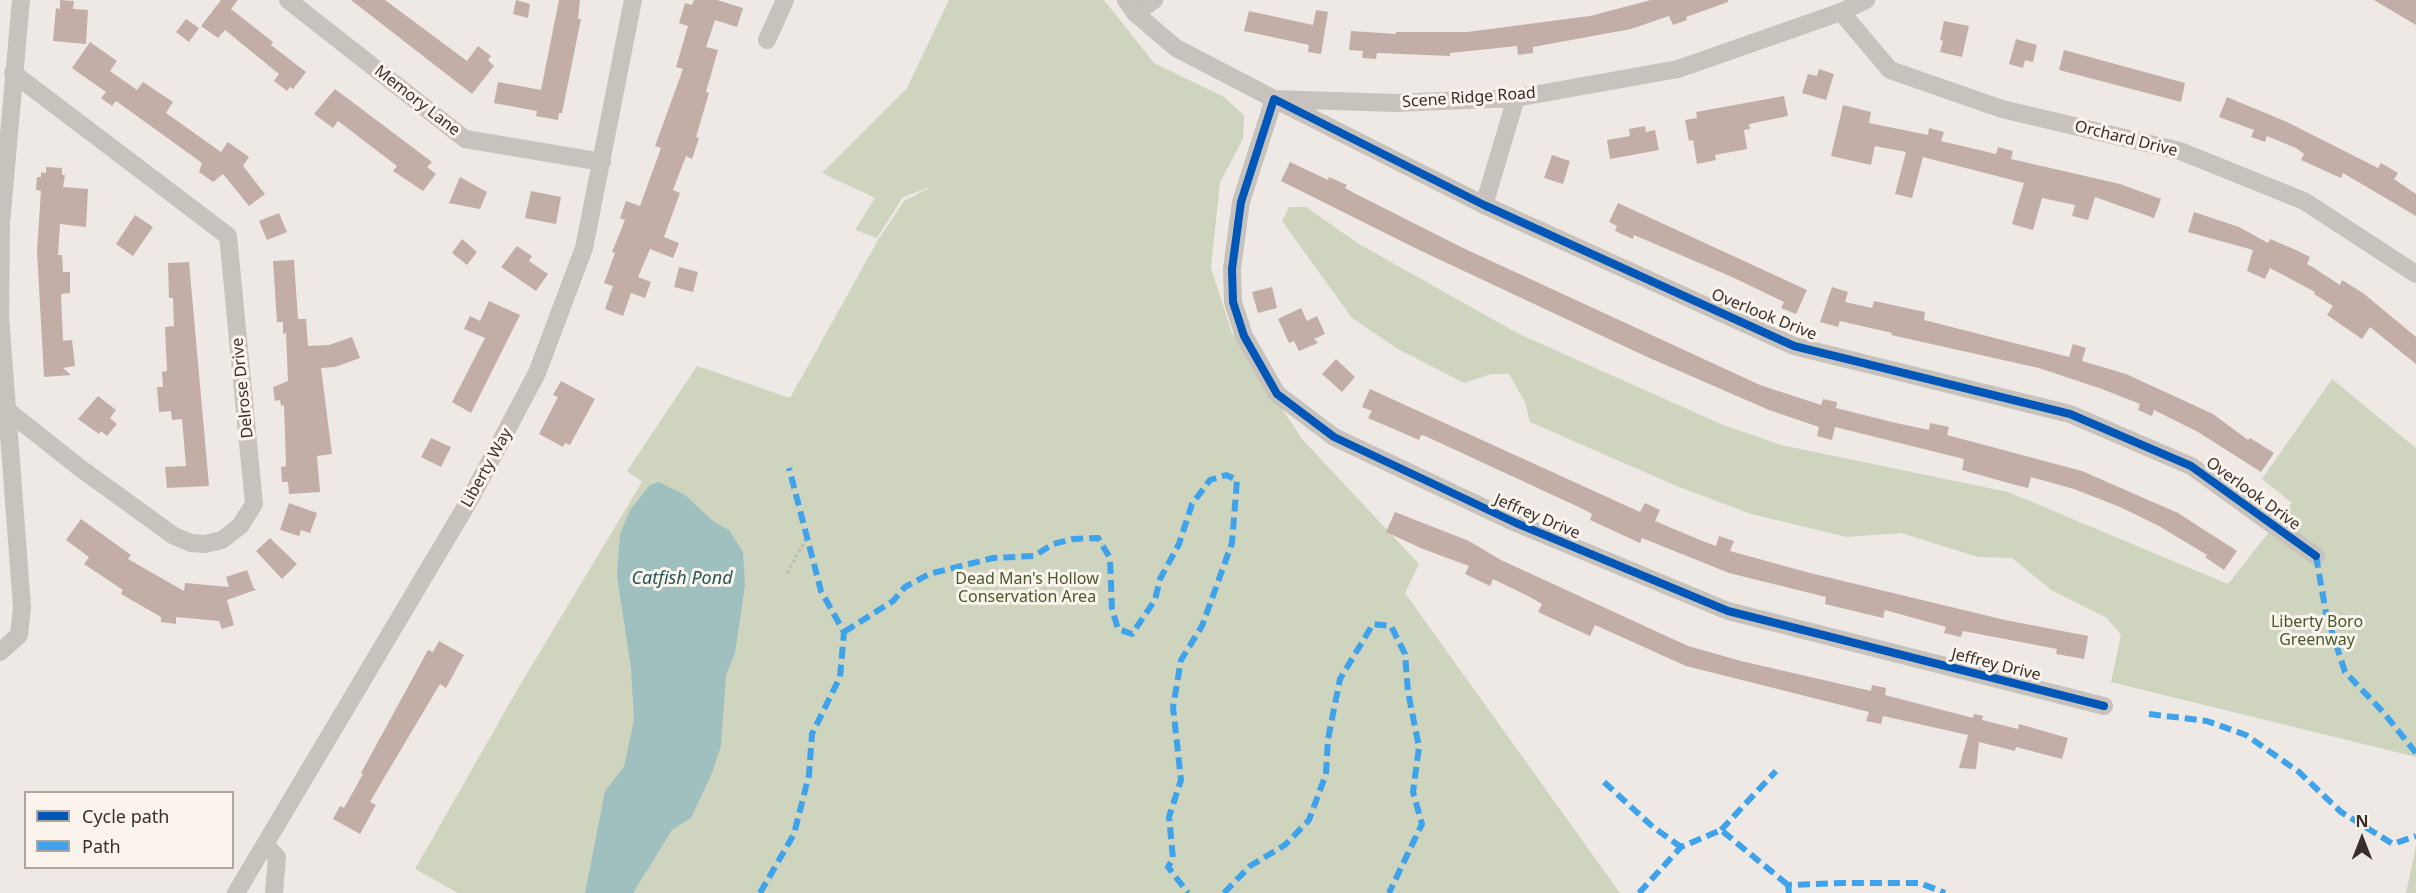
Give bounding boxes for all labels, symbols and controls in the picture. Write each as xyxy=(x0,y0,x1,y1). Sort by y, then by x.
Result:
street label: Memory Lane xyxy=(370,62,464,140)
street label: Scene Ridge Road xyxy=(1402,84,1536,112)
street label: Orchard Drive xyxy=(2073,117,2179,161)
street label: Overlook Drive xyxy=(1708,285,1820,345)
street label: Delrose Drive xyxy=(228,337,258,439)
street label: Liberty Way xyxy=(457,425,517,511)
street label: Overlook Drive xyxy=(2202,453,2304,535)
street label: Jeffrey Drive xyxy=(1491,490,1583,544)
water label: Catfish Pond xyxy=(631,568,733,590)
park label: Dead Man's Hollow Conservation Area xyxy=(955,569,1099,607)
park label: Liberty Boro Greenway xyxy=(2271,612,2363,650)
street label: Jeffrey Drive xyxy=(1949,645,2043,685)
legend xyxy=(24,791,234,869)
text: Cycle path xyxy=(82,804,169,828)
north arrow xyxy=(2332,809,2392,869)
text: N xyxy=(2355,810,2369,832)
text: Path xyxy=(82,834,121,858)

